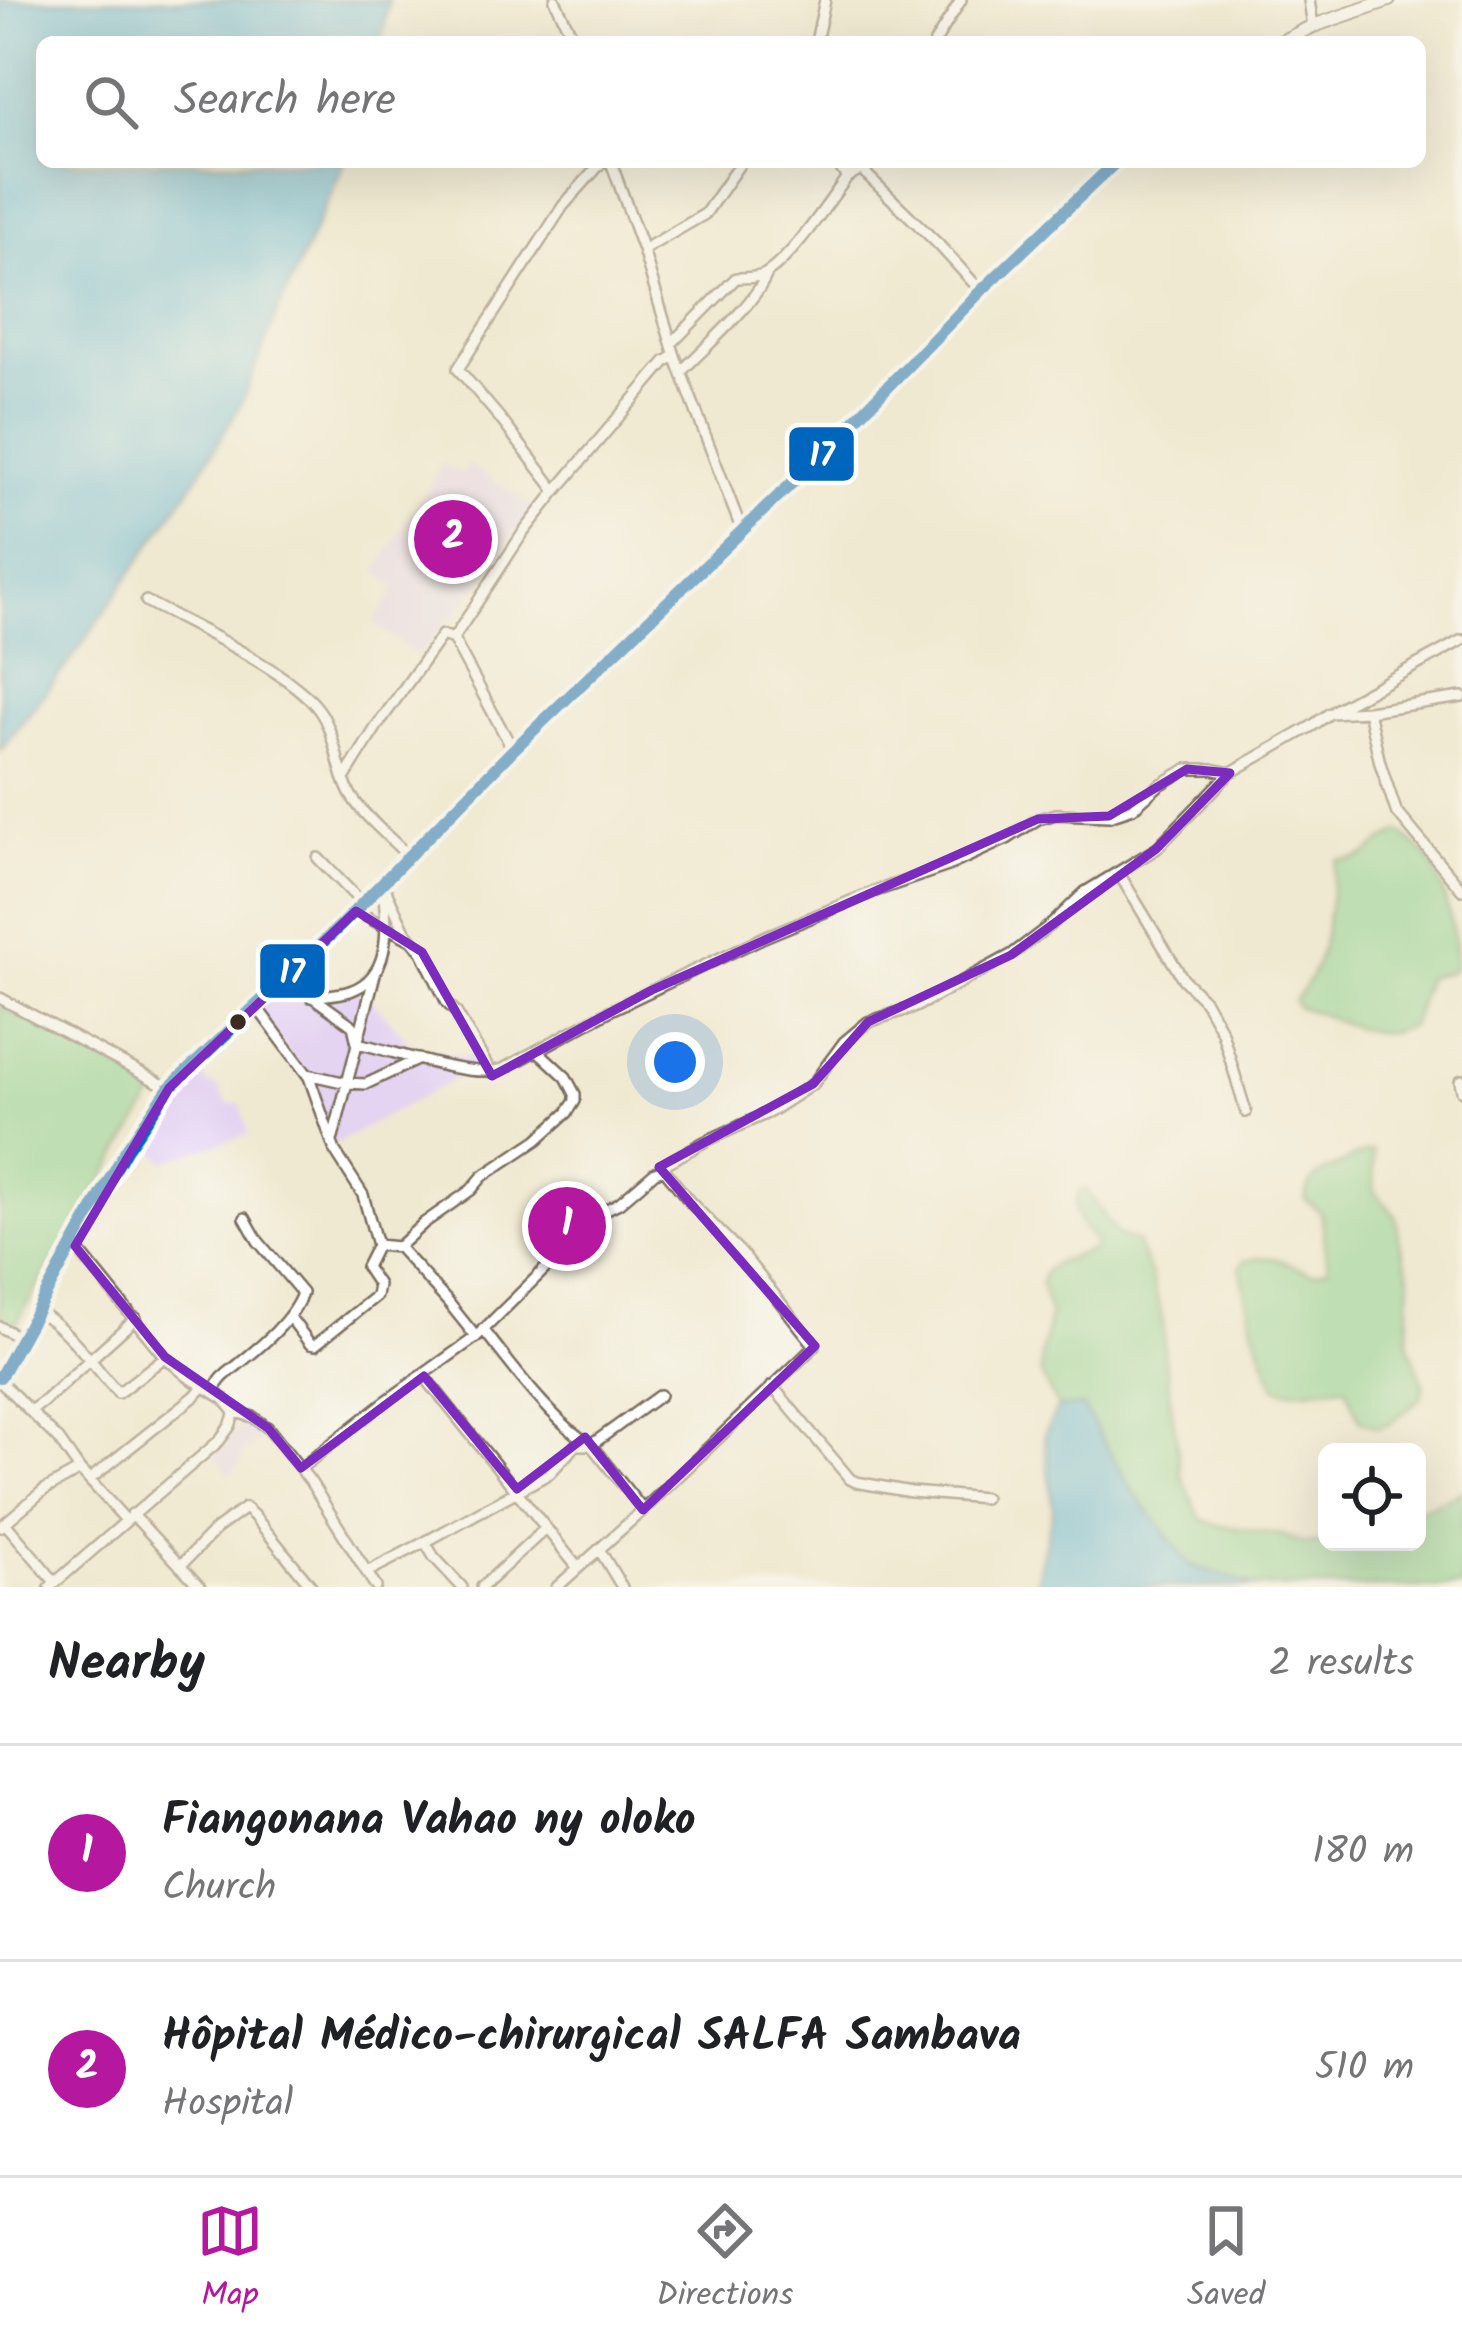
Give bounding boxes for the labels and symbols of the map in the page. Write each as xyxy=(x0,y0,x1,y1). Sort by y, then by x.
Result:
line badge: 17 xyxy=(787,425,856,483)
text: 17 xyxy=(809,431,836,484)
pin: 2 xyxy=(414,494,492,584)
line badge: 17 xyxy=(258,942,327,1000)
text: 17 xyxy=(279,948,306,1001)
unlabelled marker xyxy=(227,1011,249,1033)
your location xyxy=(645,1032,705,1092)
pin: 1 xyxy=(528,1181,606,1271)

